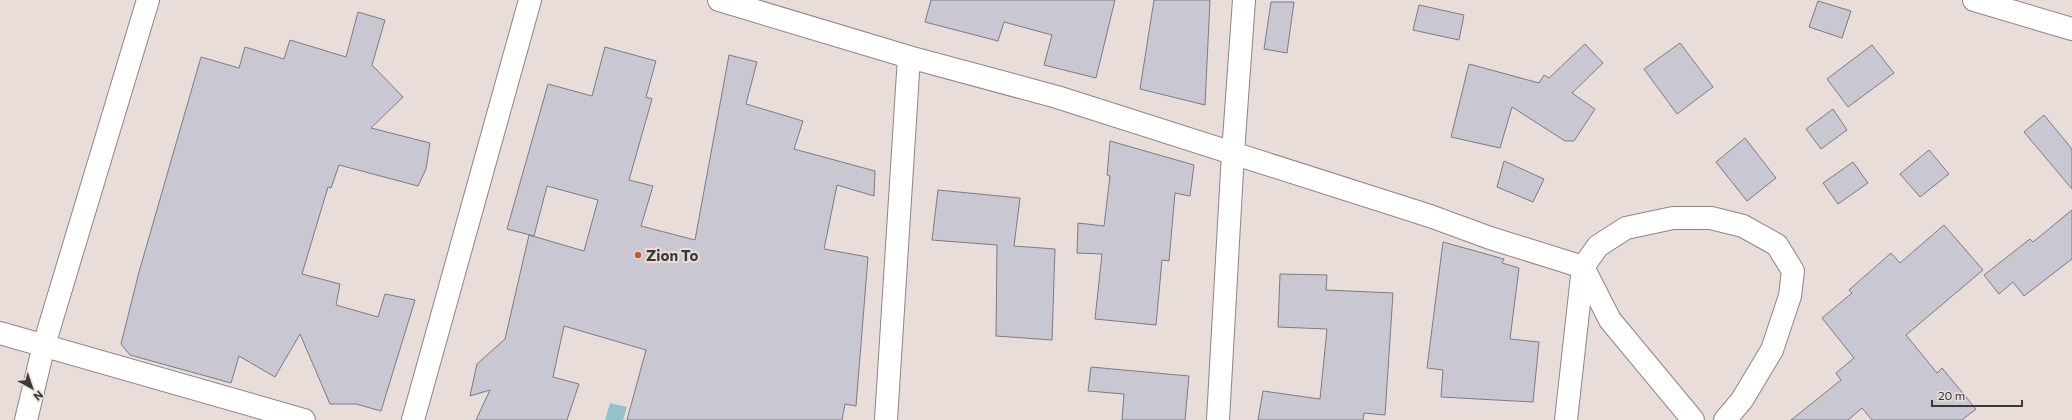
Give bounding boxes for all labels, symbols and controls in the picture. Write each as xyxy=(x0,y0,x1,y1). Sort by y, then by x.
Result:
place label: Zion To xyxy=(646,246,699,264)
marker: Zion To xyxy=(633,250,643,260)
north arrow xyxy=(12,368,52,408)
scale bar xyxy=(1932,382,2022,408)
text: N xyxy=(31,388,46,404)
text: 20 m xyxy=(1938,388,1965,402)

